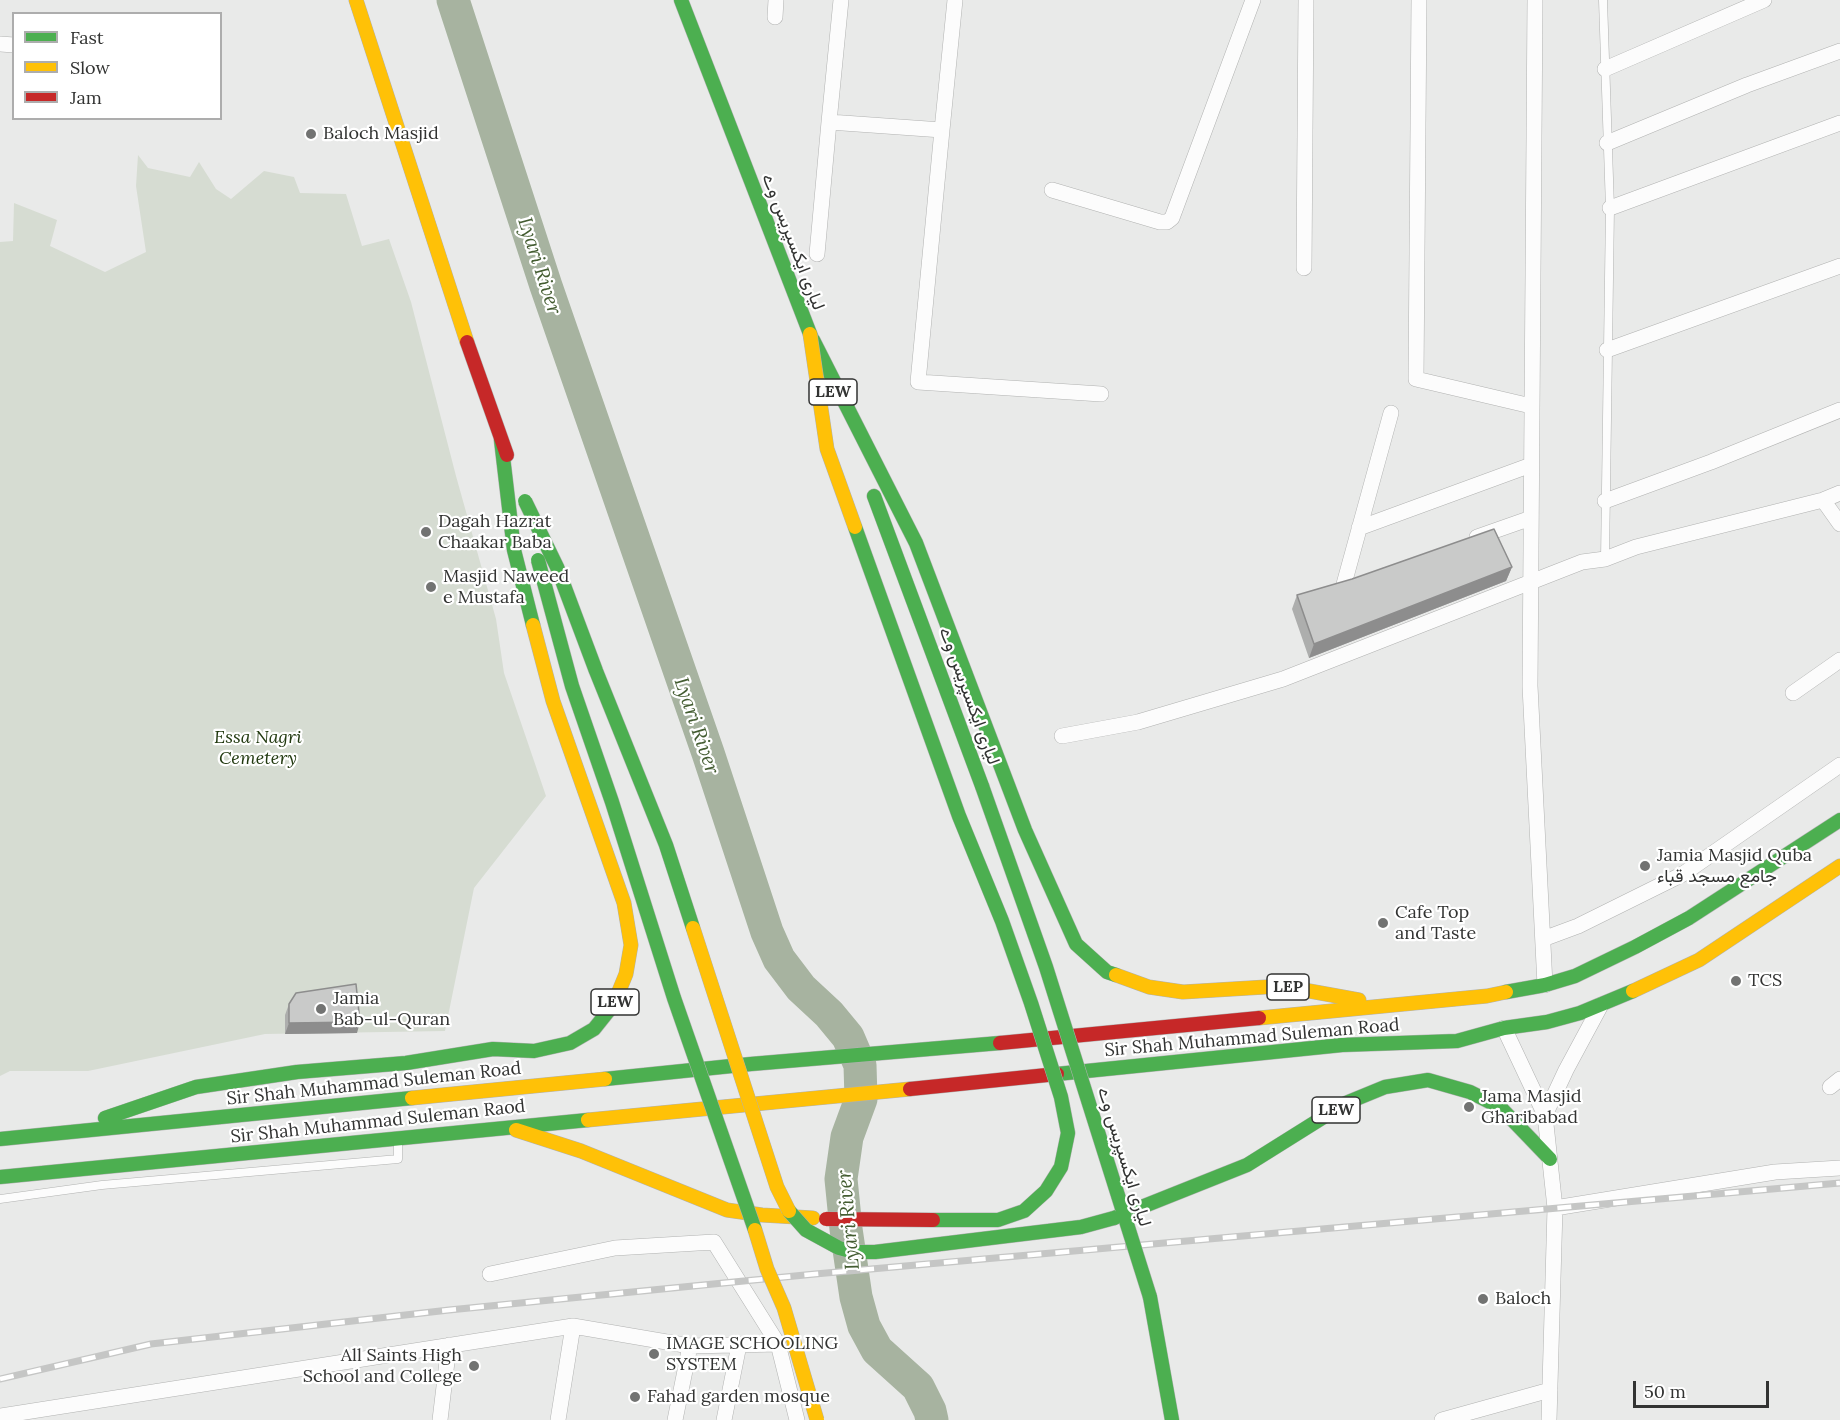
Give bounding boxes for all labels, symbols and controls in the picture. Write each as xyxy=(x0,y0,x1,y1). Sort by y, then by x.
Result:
legend xyxy=(12,12,222,120)
text: Fast xyxy=(70,26,104,49)
text: Slow xyxy=(70,56,110,79)
text: Jam xyxy=(70,86,102,109)
place label: Baloch Masjid xyxy=(323,123,439,145)
marker: Baloch Masjid xyxy=(304,127,318,141)
street label: لیاری ایکسپریس وے xyxy=(757,171,829,313)
water label: Lyari River xyxy=(512,214,566,318)
road number: LEW xyxy=(809,379,857,405)
place label: Dagah Hazrat Chaakar Baba xyxy=(438,511,552,554)
marker: Dagah Hazrat Chaakar Baba xyxy=(419,525,433,539)
place label: Masjid Naweed e Mustafa xyxy=(443,566,569,608)
marker: Masjid Naweed e Mustafa xyxy=(424,580,438,594)
street label: لیاری ایکسپریس وے xyxy=(934,624,1004,768)
water label: Lyari River xyxy=(668,675,724,777)
park label: Essa Nagri Cemetery xyxy=(214,727,302,770)
place label: Jamia Masjid Quba جامع مسجد قباء xyxy=(1657,845,1812,888)
marker: Jamia Masjid Quba جامع مسجد قباء xyxy=(1638,859,1652,873)
place label: Cafe Top and Taste xyxy=(1395,902,1476,944)
marker: Cafe Top and Taste xyxy=(1376,916,1390,930)
place label: TCS xyxy=(1748,970,1782,992)
road number: LEP xyxy=(1267,974,1309,1000)
marker: TCS xyxy=(1729,974,1743,988)
place label: Jamia Bab-ul-Quran xyxy=(333,988,450,1030)
road number: LEW xyxy=(591,989,639,1015)
marker: Jamia Bab-ul-Quran xyxy=(314,1002,328,1016)
street label: Sir Shah Muhammad Suleman Road xyxy=(1104,1014,1400,1062)
street label: Sir Shah Muhammad Suleman Road xyxy=(226,1058,522,1110)
street label: لیاری ایکسپریس وے xyxy=(1092,1085,1156,1229)
place label: Jama Masjid Gharibabad xyxy=(1481,1086,1582,1128)
street label: Sir Shah Muhammad Suleman Raod xyxy=(230,1096,526,1148)
road number: LEW xyxy=(1312,1097,1360,1123)
marker: Jama Masjid Gharibabad xyxy=(1462,1100,1476,1114)
water label: Lyari River xyxy=(833,1169,865,1271)
place label: Baloch xyxy=(1495,1288,1551,1310)
marker: Baloch xyxy=(1476,1292,1490,1306)
place label: IMAGE SCHOOLING SYSTEM xyxy=(666,1333,838,1376)
place label: All Saints High School and College xyxy=(303,1345,462,1388)
marker: IMAGE SCHOOLING SYSTEM xyxy=(647,1347,661,1361)
marker: All Saints High School and College xyxy=(467,1359,481,1373)
scale bar xyxy=(1636,1369,1772,1407)
text: 50 m xyxy=(1644,1380,1686,1403)
place label: Fahad garden mosque xyxy=(647,1386,830,1408)
marker: Fahad garden mosque xyxy=(628,1390,642,1404)

